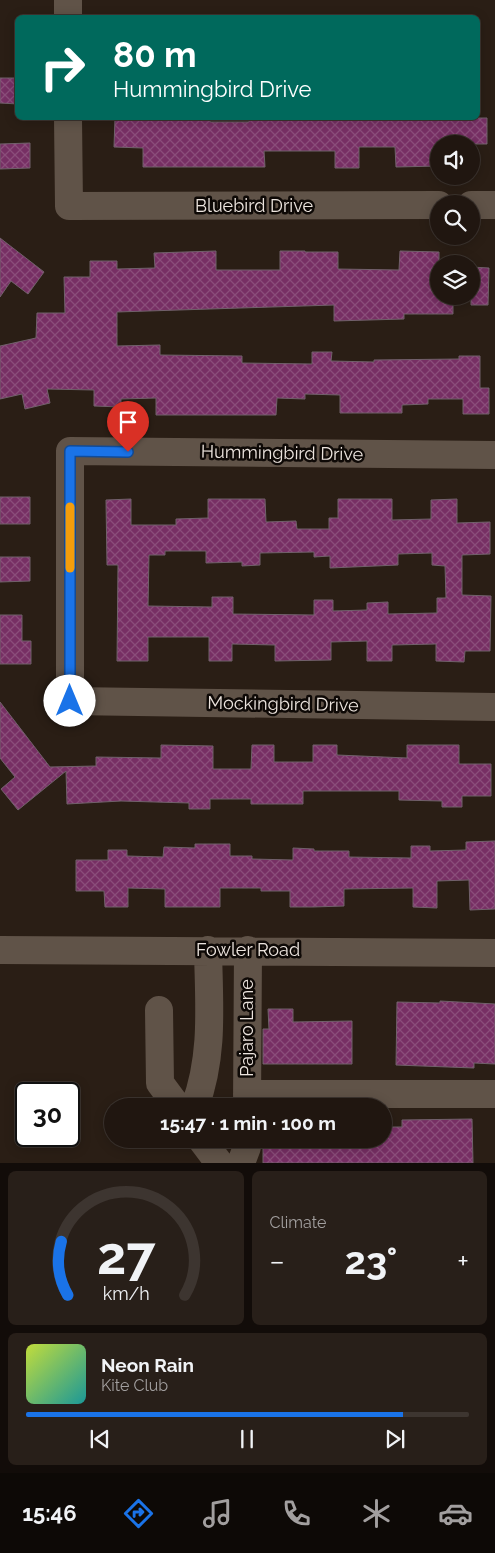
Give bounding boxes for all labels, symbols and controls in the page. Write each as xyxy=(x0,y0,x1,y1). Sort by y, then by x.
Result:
text: 80 m xyxy=(113,34,197,75)
icon: right xyxy=(30,35,95,100)
text: Hummingbird Drive xyxy=(113,76,312,102)
map controls xyxy=(430,135,480,305)
button: sound xyxy=(430,135,480,185)
street label: Bluebird Drive xyxy=(195,195,313,216)
button: search xyxy=(430,195,480,245)
button: layers xyxy=(430,255,480,305)
pin xyxy=(107,401,149,452)
icon: arrive xyxy=(114,408,142,436)
street label: Hummingbird Drive xyxy=(201,441,364,464)
position arrow xyxy=(43,674,95,726)
street label: Mockingbird Drive xyxy=(207,692,359,715)
street label: Fowler Road xyxy=(196,939,300,960)
street label: Pajaro Lane xyxy=(236,979,257,1077)
speed limit sign: 30 xyxy=(15,1082,80,1147)
text: 15:47 · 1 min · 100 m xyxy=(160,1112,336,1134)
text: Climate xyxy=(270,1213,326,1232)
text: 27 xyxy=(96,1225,156,1286)
text: 23° xyxy=(345,1238,397,1283)
text: − xyxy=(270,1245,285,1278)
text: + xyxy=(457,1245,469,1278)
text: km/h xyxy=(102,1283,149,1304)
text: Neon Rain xyxy=(101,1354,194,1376)
text: Kite Club xyxy=(101,1376,168,1395)
icon: previous xyxy=(86,1425,114,1453)
icon: pause xyxy=(233,1425,261,1453)
icon: next xyxy=(381,1425,409,1453)
icon: directions xyxy=(121,1496,156,1531)
icon: music xyxy=(200,1496,235,1531)
icon: phone xyxy=(279,1496,314,1531)
icon: climate xyxy=(359,1496,394,1531)
icon: car xyxy=(438,1496,473,1531)
text: 15:46 xyxy=(22,1500,77,1526)

